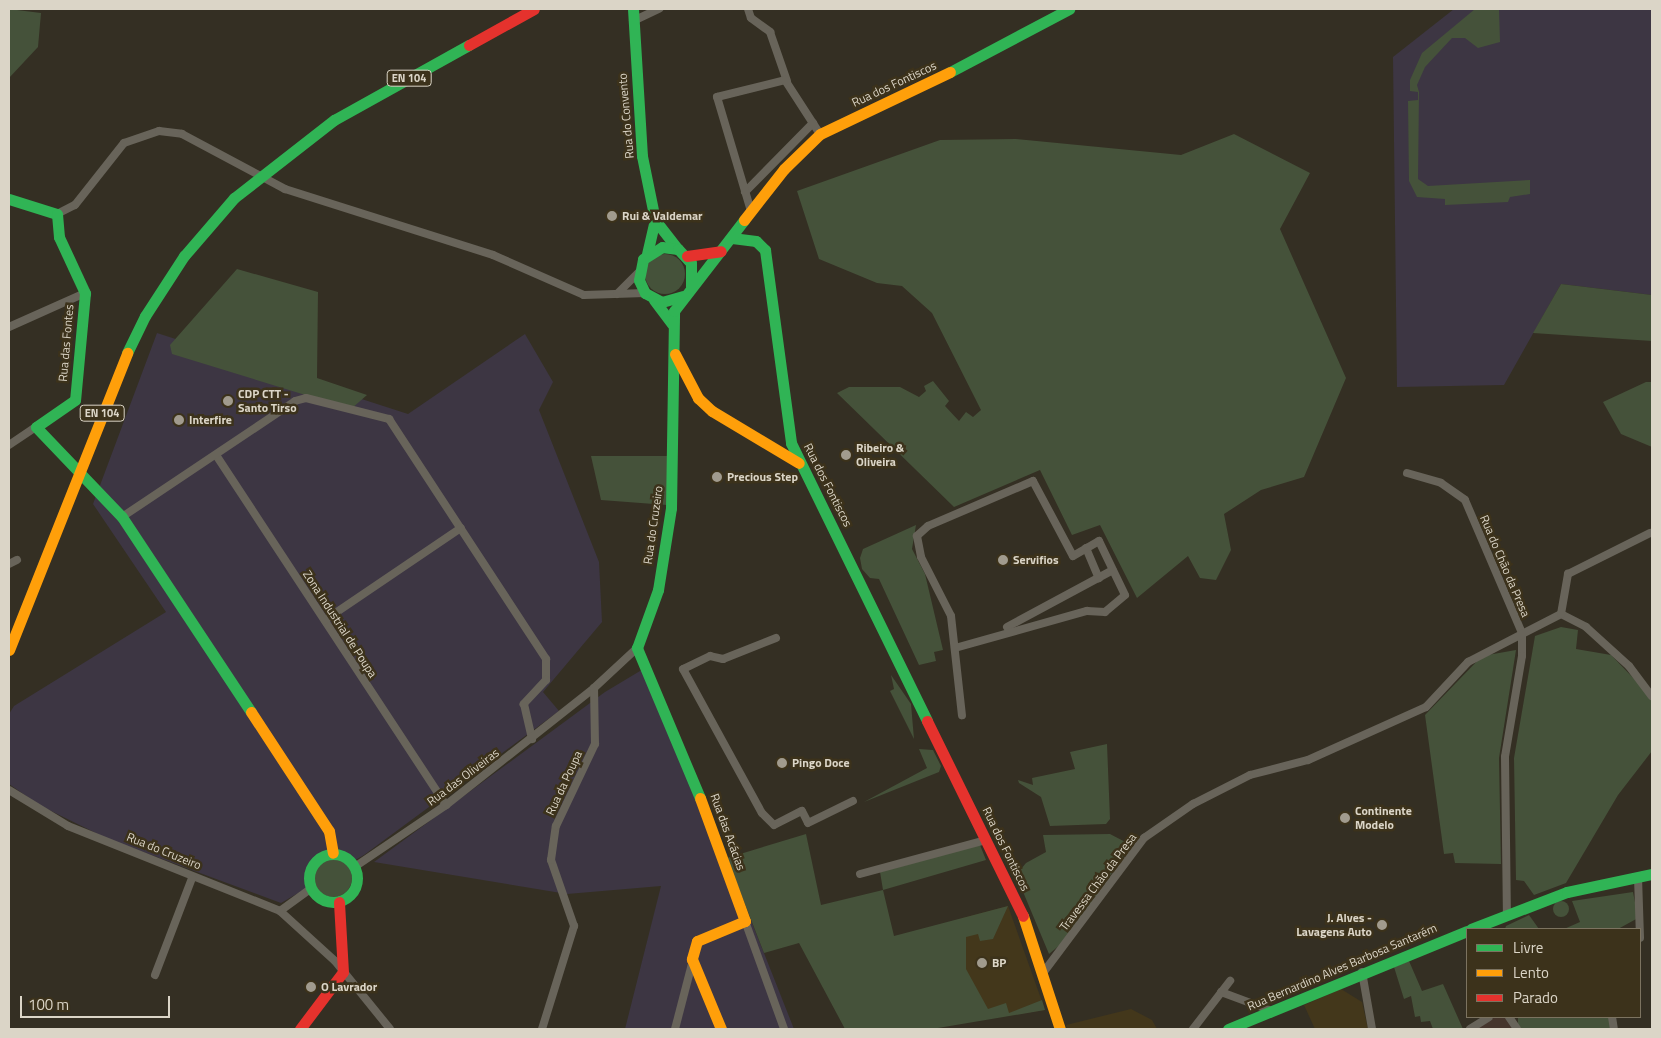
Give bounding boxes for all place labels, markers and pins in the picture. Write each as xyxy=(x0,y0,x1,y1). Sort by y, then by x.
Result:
place label: Rui & Valdemar xyxy=(622,209,703,223)
marker: Rui & Valdemar xyxy=(606,210,618,222)
place label: CDP CTT - Santo Tirso xyxy=(238,387,297,415)
marker: CDP CTT - Santo Tirso xyxy=(222,395,234,407)
place label: Interfire xyxy=(189,413,232,427)
marker: Interfire xyxy=(173,414,185,426)
place label: Ribeiro & Oliveira xyxy=(856,441,904,469)
marker: Ribeiro & Oliveira xyxy=(840,449,852,461)
place label: Precious Step xyxy=(727,470,798,484)
marker: Precious Step xyxy=(711,471,723,483)
place label: Servifios xyxy=(1013,553,1059,567)
marker: Servifios xyxy=(997,554,1009,566)
place label: Pingo Doce xyxy=(792,756,850,770)
marker: Pingo Doce xyxy=(776,757,788,769)
place label: Continente Modelo xyxy=(1355,804,1412,832)
marker: Continente Modelo xyxy=(1339,812,1351,824)
place label: J. Alves - Lavagens Auto xyxy=(1296,911,1372,939)
marker: J. Alves - Lavagens Auto xyxy=(1376,919,1388,931)
place label: BP xyxy=(992,956,1006,970)
marker: BP xyxy=(976,957,988,969)
place label: O Lavrador xyxy=(321,980,377,994)
marker: O Lavrador xyxy=(305,981,317,993)

